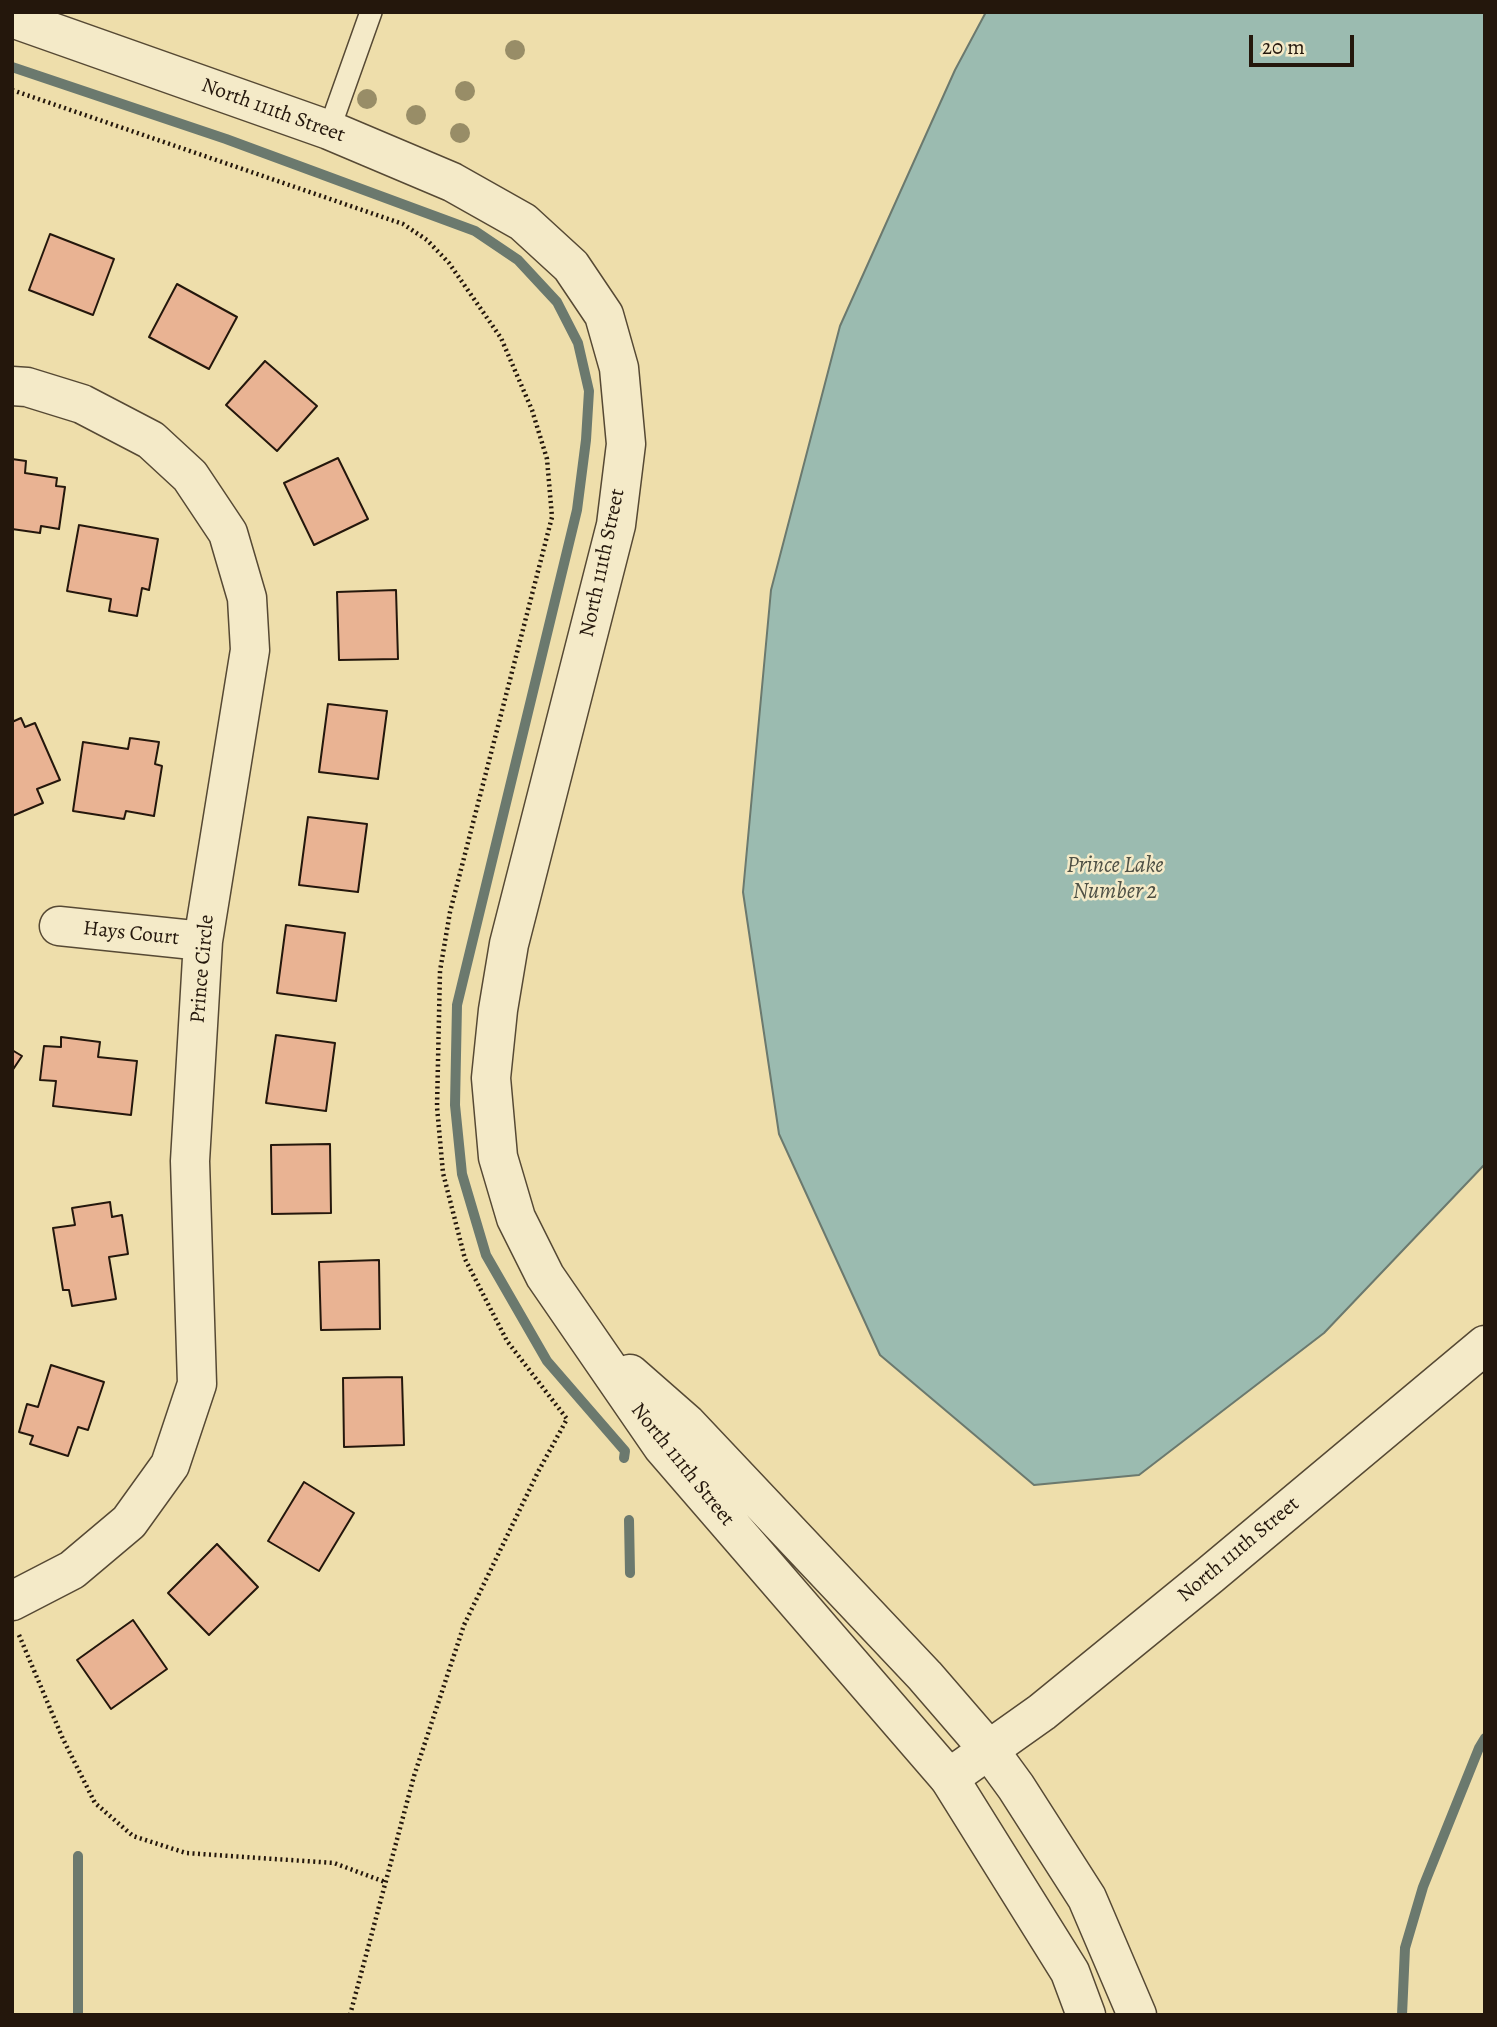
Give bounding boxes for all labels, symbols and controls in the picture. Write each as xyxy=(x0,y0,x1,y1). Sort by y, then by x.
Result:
scale bar xyxy=(1252,21,1357,65)
text: 20 m xyxy=(1262,33,1305,61)
street label: North 111th Street xyxy=(198,73,348,149)
street label: North 111th Street xyxy=(575,487,631,639)
water label: Prince Lake Number 2 xyxy=(1067,852,1163,906)
street label: Prince Circle xyxy=(186,914,220,1024)
street label: Hays Court xyxy=(82,916,180,952)
street label: North 111th Street xyxy=(625,1398,739,1532)
street label: North 111th Street xyxy=(1173,1492,1305,1608)

